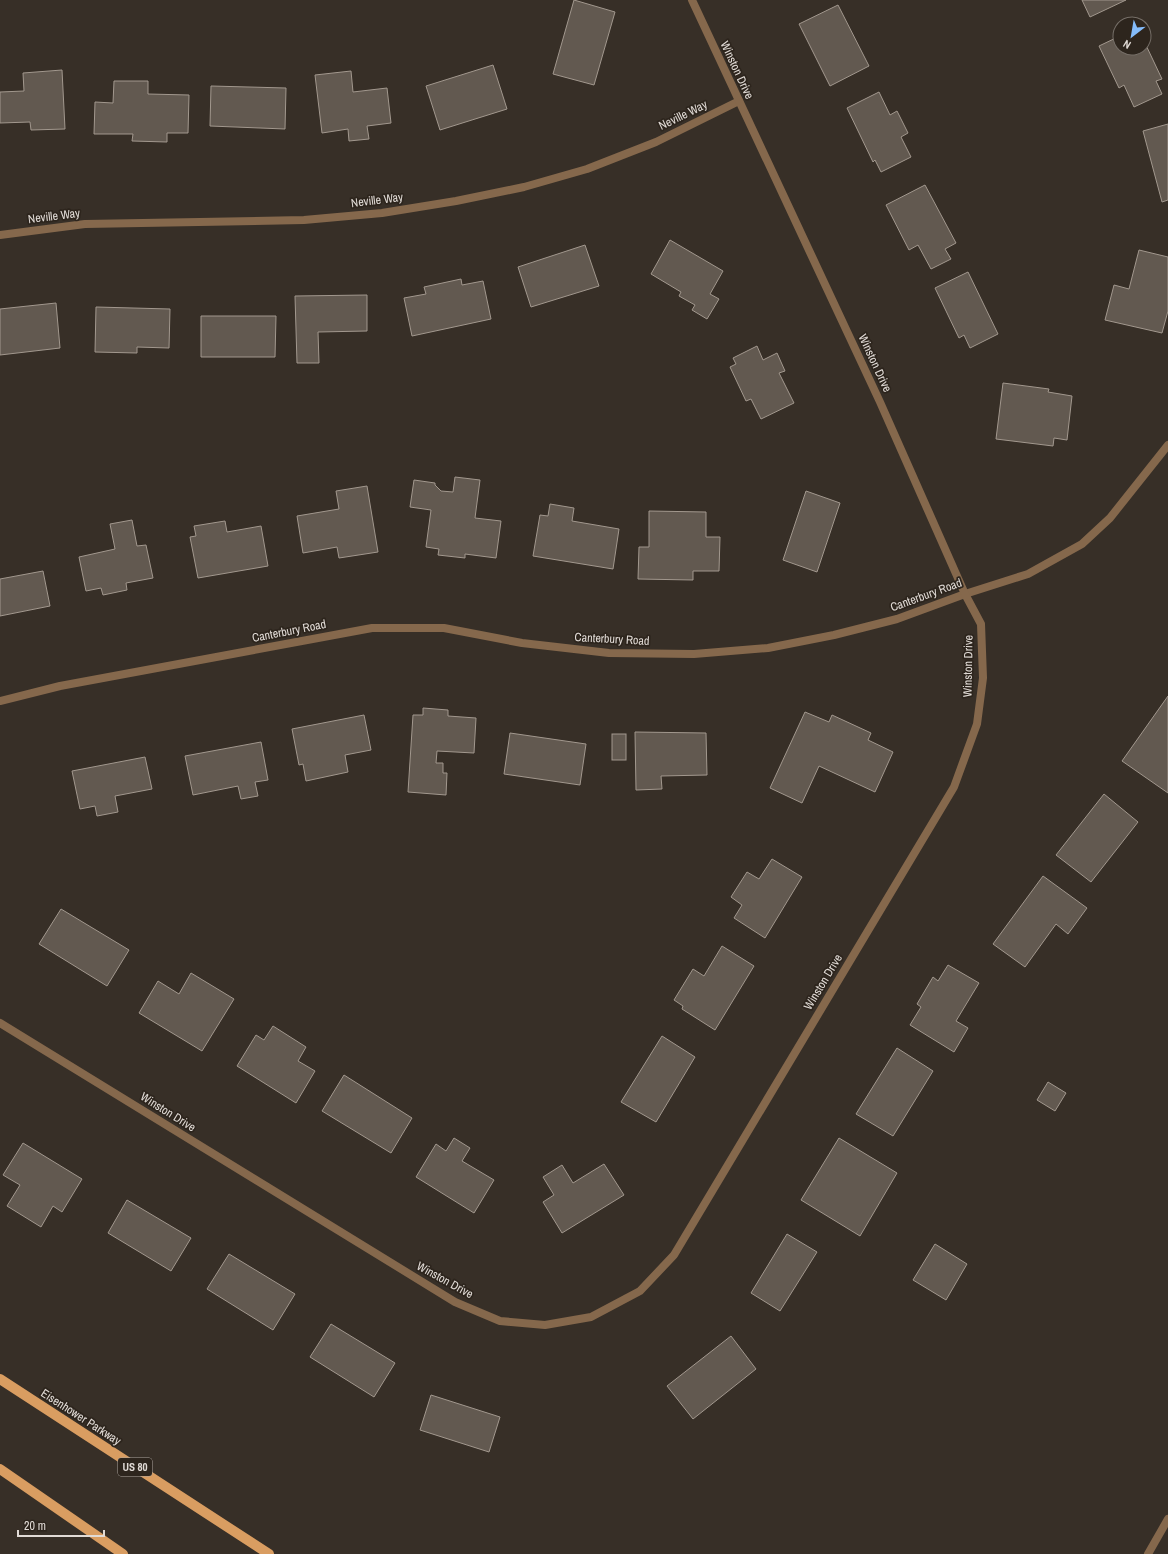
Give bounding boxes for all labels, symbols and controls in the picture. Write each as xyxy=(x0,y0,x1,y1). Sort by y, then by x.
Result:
north arrow xyxy=(1112,16,1152,56)
text: N xyxy=(1120,37,1133,52)
street label: Winston Drive xyxy=(717,38,757,102)
street label: Neville Way xyxy=(656,96,710,134)
street label: Neville Way xyxy=(350,189,404,211)
street label: Neville Way xyxy=(27,205,81,227)
street label: Winston Drive xyxy=(855,331,895,395)
street label: Canterbury Road xyxy=(888,575,964,615)
street label: Canterbury Road xyxy=(251,616,327,646)
street label: Canterbury Road xyxy=(574,629,650,649)
street label: Winston Drive xyxy=(959,635,977,697)
street label: Winston Drive xyxy=(800,951,846,1013)
street label: Winston Drive xyxy=(137,1089,199,1135)
street label: Winston Drive xyxy=(414,1258,476,1302)
street label: Eisenhower Parkway xyxy=(38,1385,124,1449)
road number: US 80 xyxy=(118,1458,152,1476)
scale bar xyxy=(18,1512,104,1538)
text: 20 m xyxy=(24,1518,46,1534)

